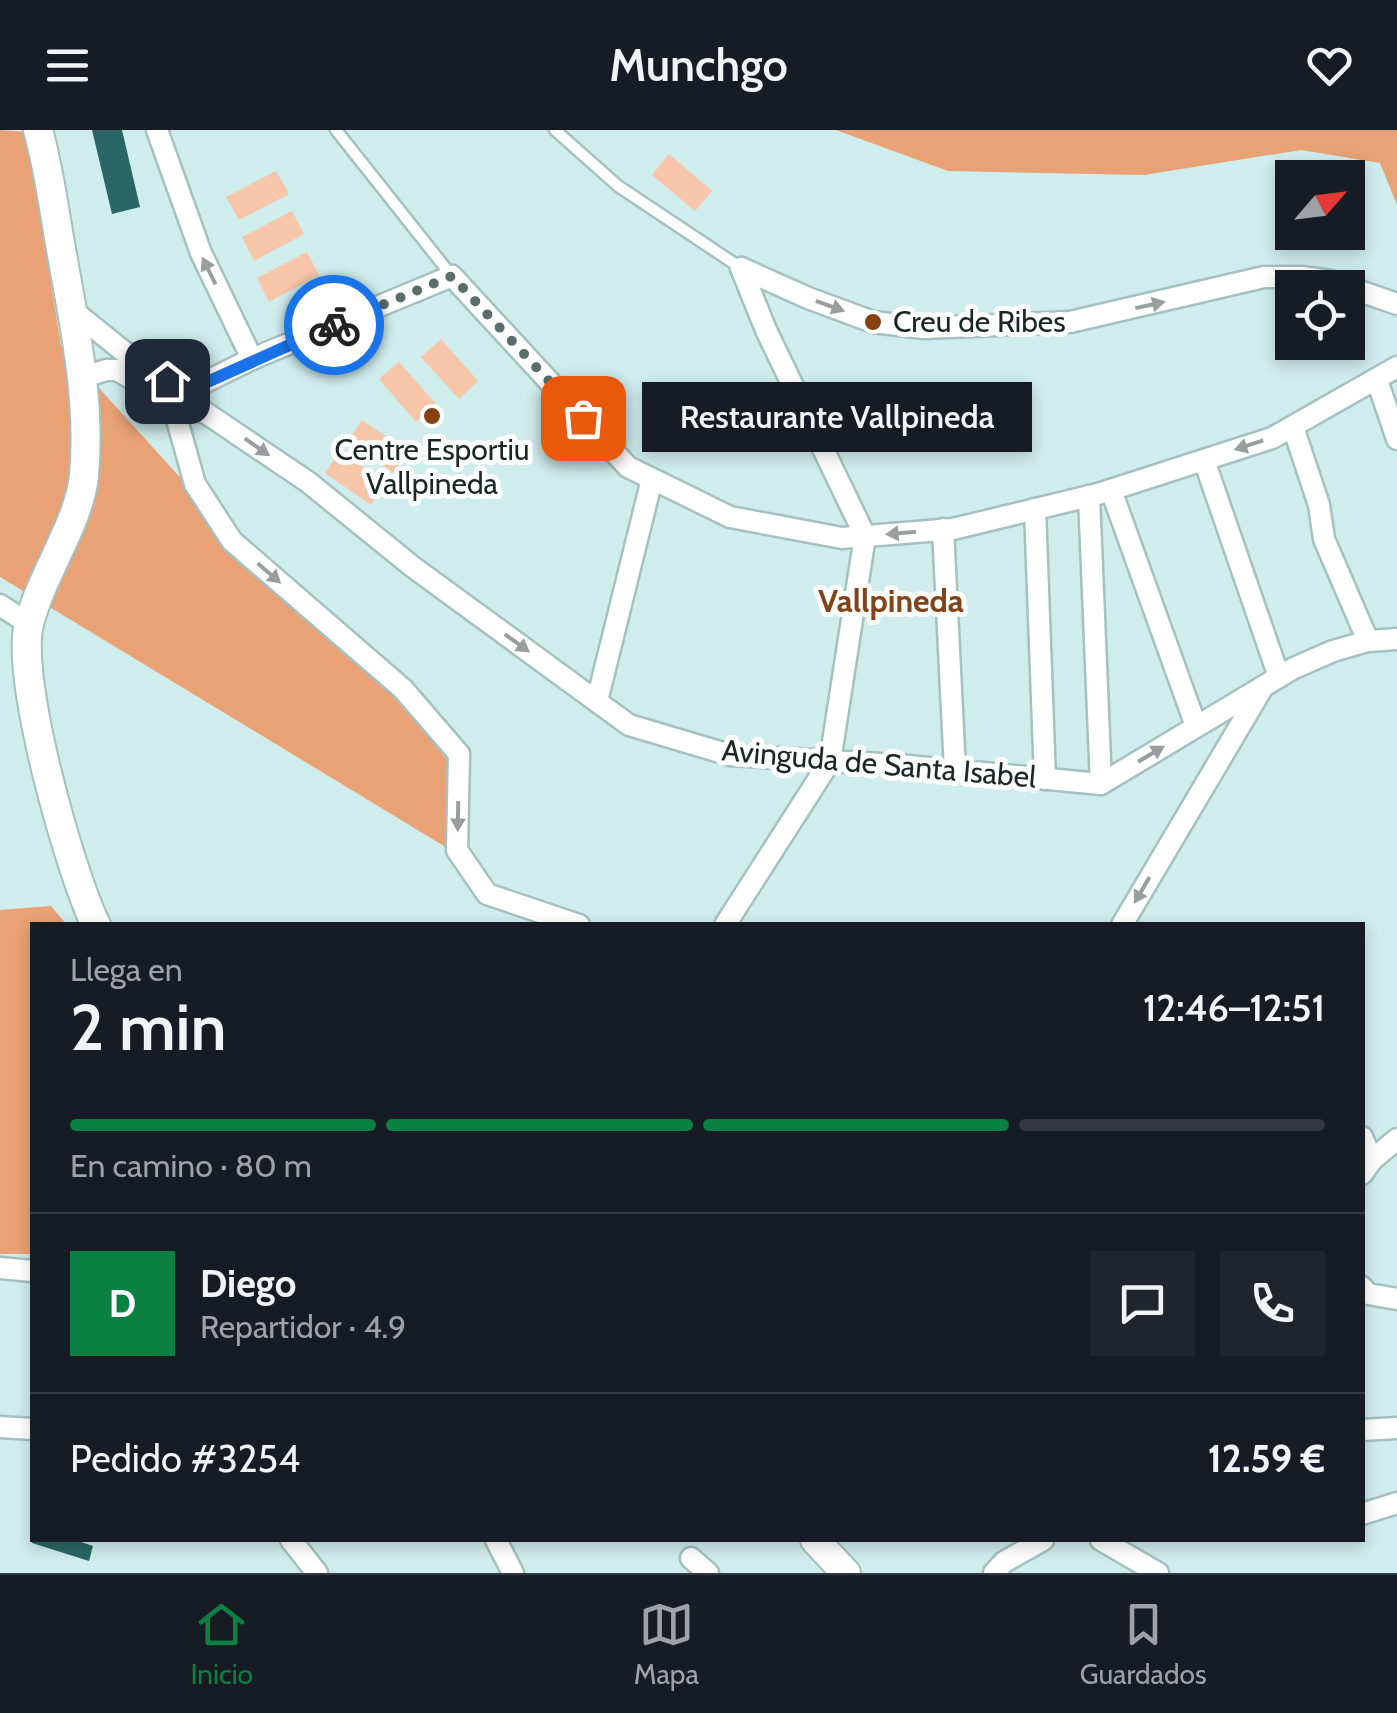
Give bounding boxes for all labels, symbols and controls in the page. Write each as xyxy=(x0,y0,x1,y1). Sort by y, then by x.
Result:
icon: menu xyxy=(40,38,95,93)
text: Munchgo xyxy=(609,38,788,92)
icon: heart xyxy=(1302,38,1357,93)
north arrow xyxy=(1275,160,1365,250)
map controls xyxy=(1275,160,1365,360)
one-way arrow xyxy=(201,256,218,285)
button: locate xyxy=(1275,270,1365,360)
courier xyxy=(284,275,384,375)
one-way arrow xyxy=(1135,297,1166,312)
icon: bike xyxy=(307,298,362,353)
one-way arrow xyxy=(816,299,846,314)
place label: Creu de Ribes xyxy=(893,303,1066,340)
marker: Creu de Ribes xyxy=(862,311,884,333)
pin xyxy=(125,339,210,424)
icon: home xyxy=(140,354,195,409)
pin xyxy=(541,376,626,461)
callout: Restaurante Vallpineda xyxy=(643,383,1033,453)
icon: bag xyxy=(556,391,611,446)
text: Restaurante Vallpineda xyxy=(680,397,994,436)
marker: Centre Esportiu Vallpineda xyxy=(421,405,443,427)
place label: Centre Esportiu Vallpineda xyxy=(334,431,530,502)
one-way arrow xyxy=(244,437,271,456)
one-way arrow xyxy=(1234,439,1264,454)
one-way arrow xyxy=(885,525,917,541)
one-way arrow xyxy=(256,562,281,584)
district label: Vallpineda xyxy=(818,581,964,620)
one-way arrow xyxy=(503,633,530,652)
street label: Avinguda de Santa Isabel xyxy=(720,731,1038,796)
one-way arrow xyxy=(1137,746,1165,763)
one-way arrow xyxy=(450,801,466,833)
one-way arrow xyxy=(1134,876,1151,904)
text: Llega en xyxy=(70,950,183,989)
text: 12:46–12:51 xyxy=(1143,984,1325,1031)
text: 2 min xyxy=(70,987,227,1066)
text: En camino · 80 m xyxy=(70,1146,312,1185)
button: chat xyxy=(1090,1251,1195,1356)
button: phone xyxy=(1220,1251,1325,1356)
text: Diego xyxy=(200,1260,296,1307)
text: D xyxy=(109,1280,136,1327)
text: Repartidor · 4.9 xyxy=(200,1307,406,1346)
text: Pedido #3254 xyxy=(70,1435,300,1482)
text: 12.59 € xyxy=(1208,1435,1325,1482)
tab: Inicio xyxy=(190,1597,253,1691)
tab: Mapa xyxy=(634,1597,699,1691)
tab: Guardados xyxy=(1080,1597,1207,1691)

